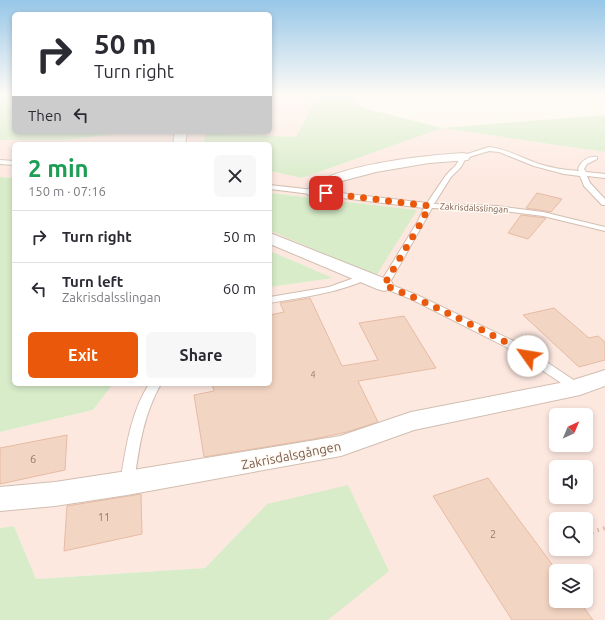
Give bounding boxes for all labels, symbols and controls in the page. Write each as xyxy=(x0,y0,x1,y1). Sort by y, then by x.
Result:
icon: right xyxy=(28,28,80,80)
text: 50 m xyxy=(94,28,156,59)
text: Turn right xyxy=(94,61,174,81)
icon: left xyxy=(70,104,92,126)
text: Then xyxy=(28,107,62,124)
text: 2 min xyxy=(28,155,89,182)
button: close xyxy=(214,155,256,197)
pin xyxy=(309,176,343,210)
icon: arrive xyxy=(315,182,337,204)
text: 150 m · 07:16 xyxy=(28,184,106,198)
street label: Zakrisdalsslingan xyxy=(440,201,508,215)
icon: right xyxy=(28,226,50,248)
text: Turn right xyxy=(62,228,132,245)
text: 50 m xyxy=(223,228,256,245)
text: Turn left xyxy=(62,273,123,290)
icon: left xyxy=(28,278,50,300)
text: 60 m xyxy=(223,280,256,297)
text: Zakrisdalsslingan xyxy=(62,290,161,304)
button: Exit xyxy=(28,332,138,378)
button: Share xyxy=(146,332,256,378)
position arrow xyxy=(507,335,549,377)
house number: 4 xyxy=(310,370,316,380)
north arrow xyxy=(549,408,593,452)
map controls xyxy=(549,408,593,608)
street label: Zakrisdalsgången xyxy=(240,438,342,472)
house number: 6 xyxy=(30,453,36,465)
button: sound xyxy=(549,460,593,504)
house number: 11 xyxy=(98,511,110,523)
button: search xyxy=(549,512,593,556)
house number: 2 xyxy=(490,528,496,540)
button: layers xyxy=(549,564,593,608)

